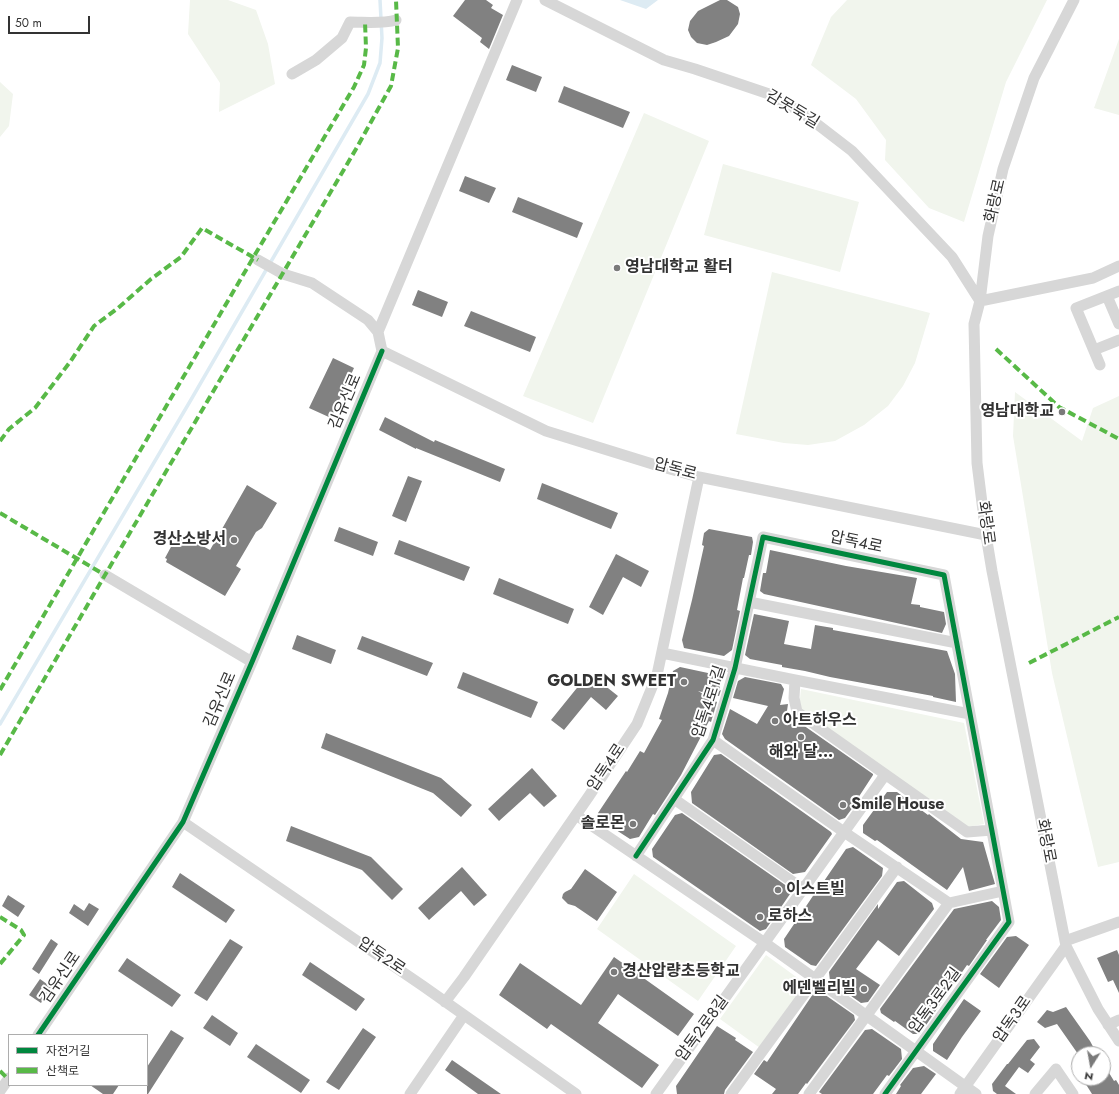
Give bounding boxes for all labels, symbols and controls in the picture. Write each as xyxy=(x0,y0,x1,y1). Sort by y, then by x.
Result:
scale bar xyxy=(10,8,92,34)
text: 50 m xyxy=(15,14,42,32)
street label: 감못둑길 xyxy=(762,87,822,133)
street label: 화랑로 xyxy=(982,177,1010,225)
place label: 영남대학교 활터 xyxy=(625,258,733,278)
marker: 영남대학교 활터 xyxy=(612,263,622,273)
street label: 김유신로 xyxy=(326,371,366,433)
place label: 영남대학교 xyxy=(980,402,1054,422)
marker: 영남대학교 xyxy=(1057,407,1067,417)
street label: 압독로 xyxy=(651,455,699,485)
street label: 화랑로 xyxy=(972,500,998,546)
street label: 압독4로 xyxy=(828,528,884,558)
place label: 경산소방서 xyxy=(152,530,226,550)
marker: 경산소방서 xyxy=(229,535,239,545)
street label: 압독4로1길 xyxy=(689,663,731,741)
street label: 김유신로 xyxy=(201,669,241,731)
place label: GOLDEN SWEET xyxy=(547,672,676,692)
marker: GOLDEN SWEET xyxy=(679,677,689,687)
place label: 아트하우스 xyxy=(783,711,857,731)
marker: 아트하우스 xyxy=(770,716,780,726)
marker: 해와 달... xyxy=(796,732,806,742)
street label: 압독4로 xyxy=(584,740,630,796)
place label: 해와 달... xyxy=(769,743,833,763)
place label: Smile House xyxy=(851,795,945,815)
marker: Smile House xyxy=(838,800,848,810)
place label: 솔로몬 xyxy=(581,814,625,834)
street label: 화랑로 xyxy=(1031,817,1059,865)
marker: 솔로몬 xyxy=(628,819,638,829)
place label: 이스트빌 xyxy=(786,880,845,900)
marker: 이스트빌 xyxy=(773,885,783,895)
place label: 로하스 xyxy=(768,907,812,927)
marker: 로하스 xyxy=(755,912,765,922)
street label: 압독2로 xyxy=(354,934,408,980)
street label: 김유신로 xyxy=(37,948,85,1008)
place label: 경산압량초등학교 xyxy=(622,962,740,982)
street label: 압독3로2길 xyxy=(906,964,966,1038)
marker: 경산압량초등학교 xyxy=(609,967,619,977)
place label: 에덴벨리빌 xyxy=(782,979,856,999)
marker: 에덴벨리빌 xyxy=(859,984,869,994)
street label: 압독2로8길 xyxy=(673,992,733,1066)
street label: 압독3로 xyxy=(990,993,1036,1047)
legend xyxy=(8,1034,148,1086)
text: 자전거길 xyxy=(46,1042,90,1060)
north arrow xyxy=(1071,1046,1111,1086)
text: 산책로 xyxy=(46,1062,79,1080)
text: N xyxy=(1083,1068,1095,1085)

